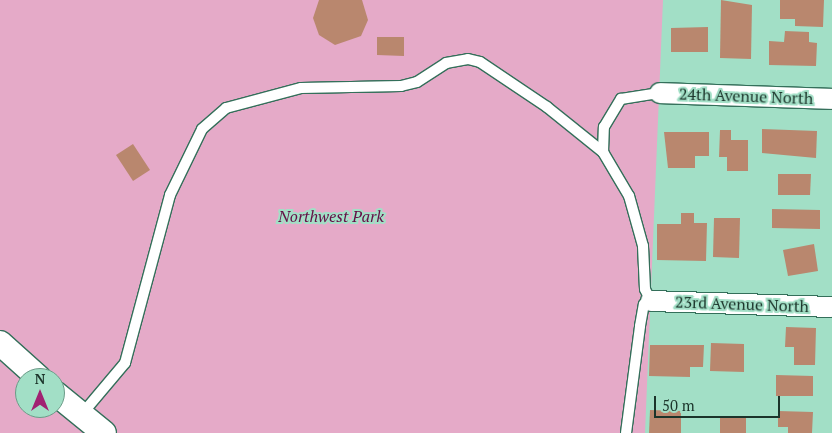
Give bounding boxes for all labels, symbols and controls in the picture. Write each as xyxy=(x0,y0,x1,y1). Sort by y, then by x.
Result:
street label: 24th Avenue North xyxy=(678,84,814,108)
park label: Northwest Park xyxy=(278,206,384,226)
street label: 23rd Avenue North xyxy=(675,292,809,316)
north arrow xyxy=(15,368,65,418)
text: N xyxy=(35,369,45,388)
scale bar xyxy=(657,386,783,418)
text: 50 m xyxy=(662,395,695,415)

